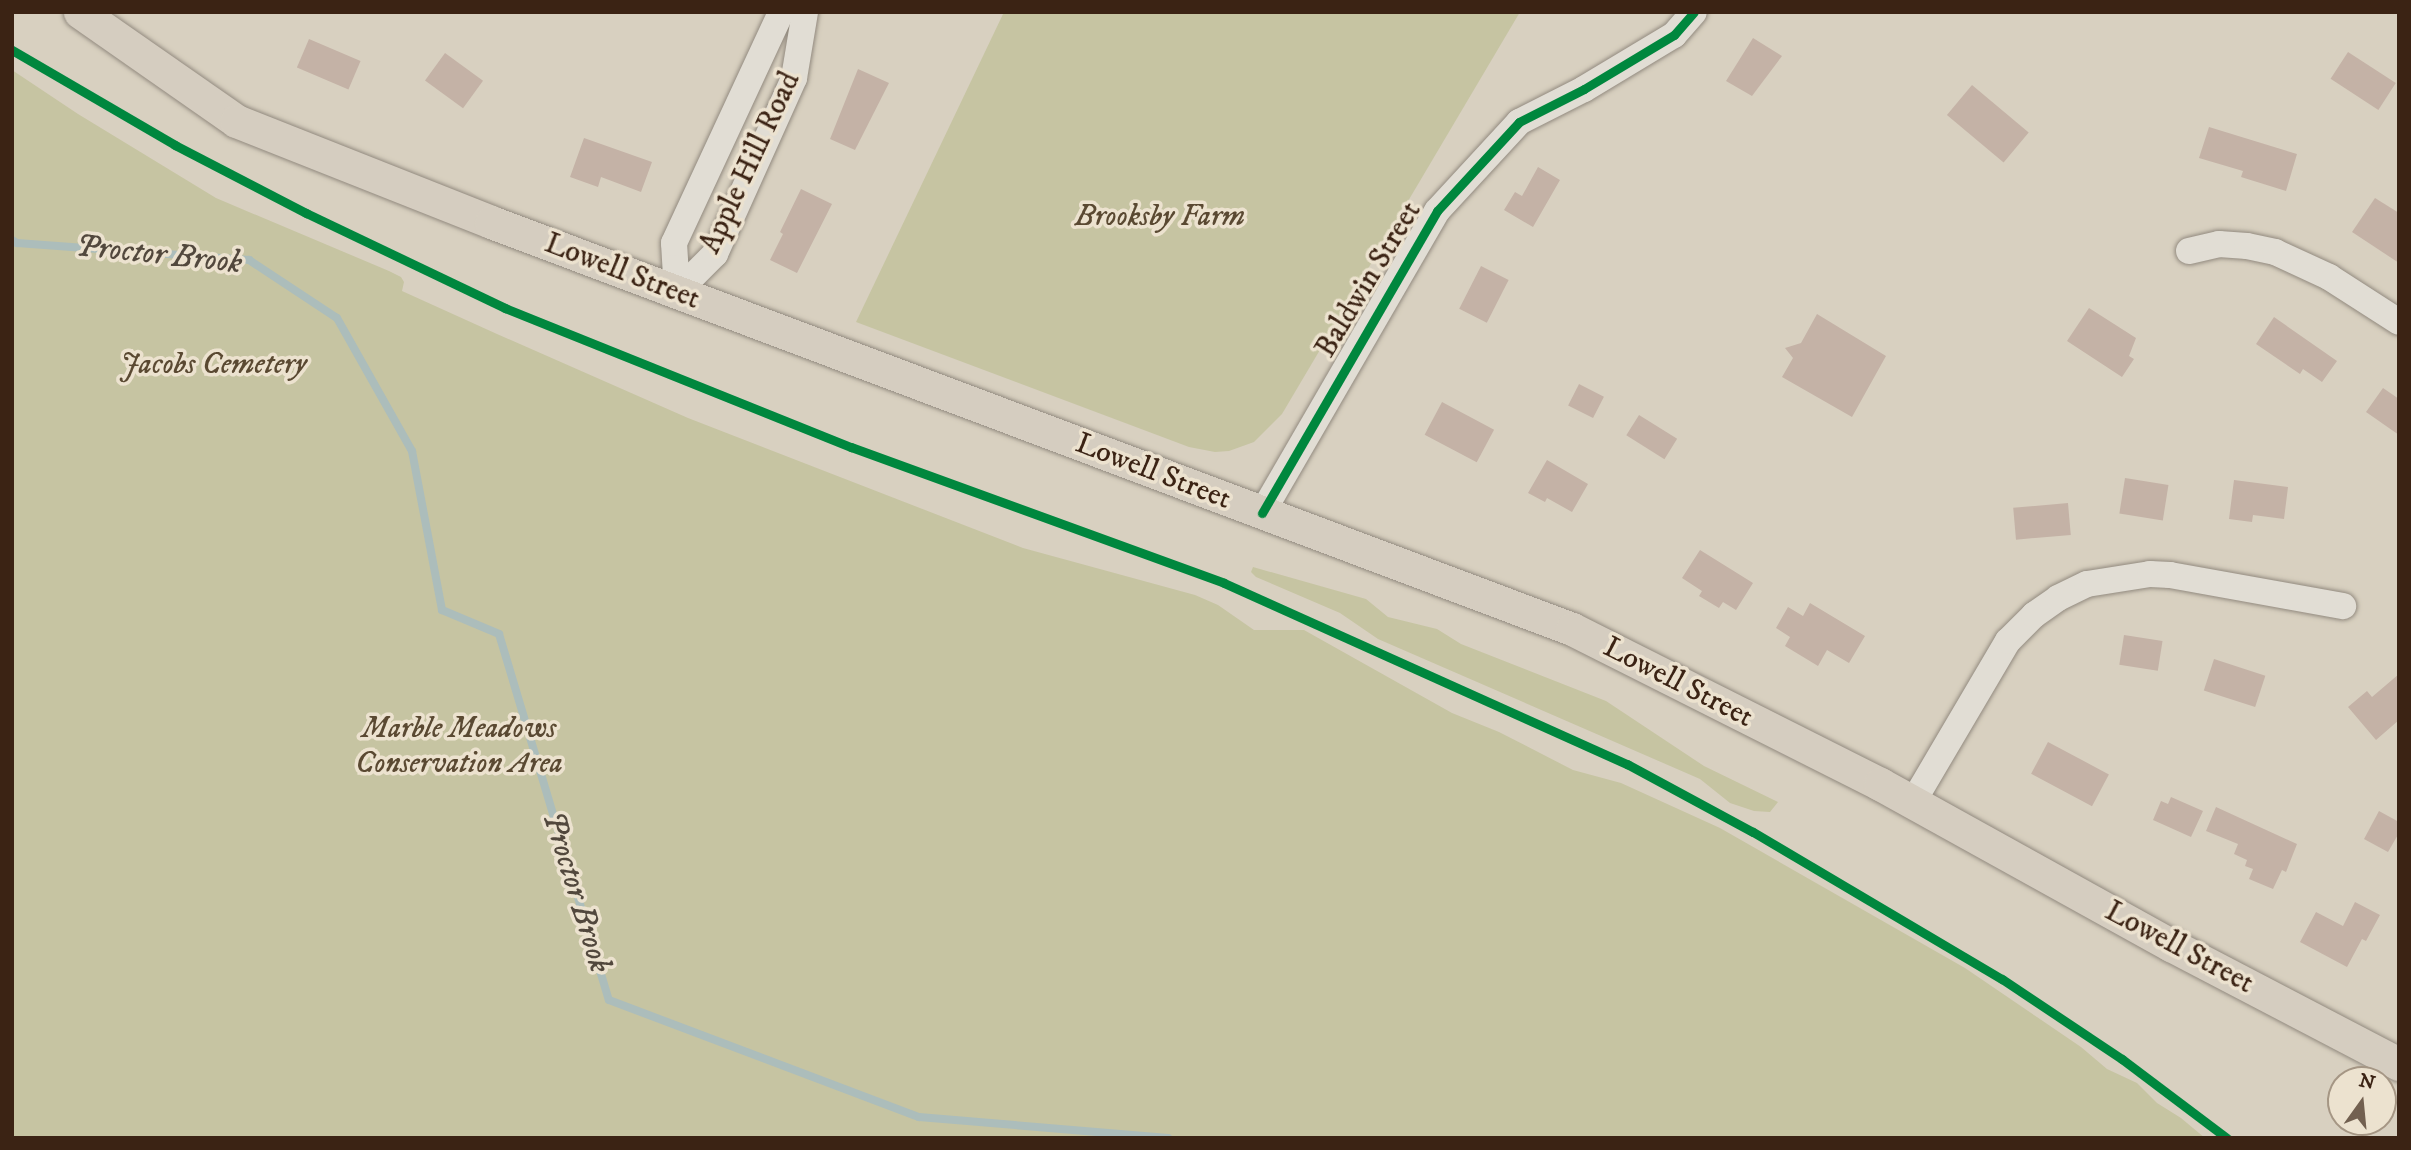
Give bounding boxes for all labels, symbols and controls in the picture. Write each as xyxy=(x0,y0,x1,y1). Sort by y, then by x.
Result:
street label: Apple Hill Road xyxy=(693,66,809,260)
street label: Baldwin Street xyxy=(1308,195,1430,365)
park label: Brooksby Farm xyxy=(1075,199,1245,235)
street label: Lowell Street xyxy=(539,226,705,318)
water label: Proctor Brook xyxy=(74,227,244,283)
park label: Jacobs Cemetery xyxy=(119,347,307,383)
street label: Lowell Street xyxy=(1070,426,1236,518)
street label: Lowell Street xyxy=(1597,630,1759,736)
park label: Marble Meadows Conservation Area xyxy=(355,711,563,782)
water label: Proctor Brook xyxy=(533,807,619,977)
street label: Lowell Street xyxy=(2099,894,2259,1002)
north arrow xyxy=(2327,1066,2397,1136)
text: N xyxy=(2357,1069,2378,1095)

